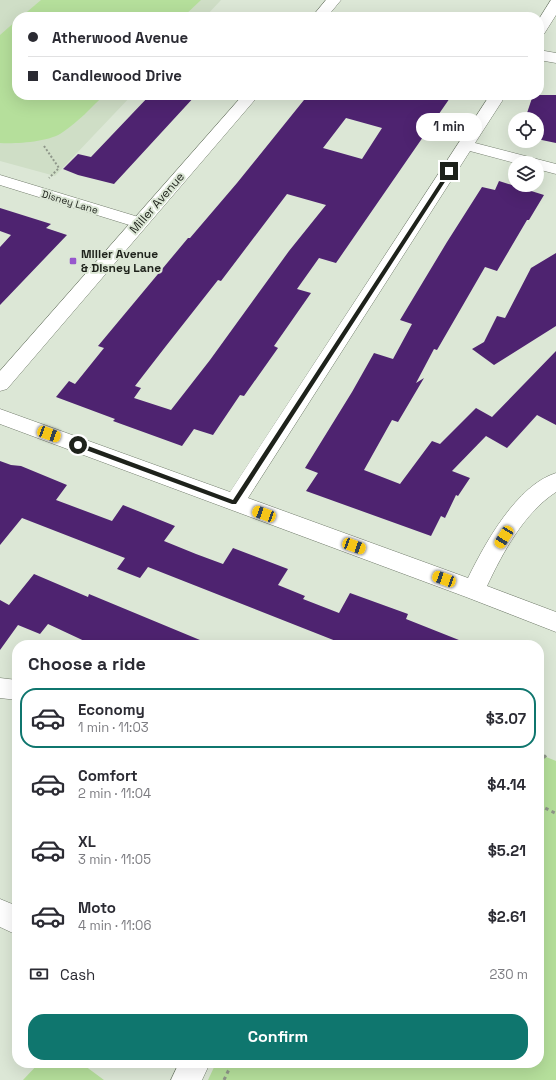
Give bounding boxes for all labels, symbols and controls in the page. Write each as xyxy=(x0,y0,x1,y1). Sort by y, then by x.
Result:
text: Atherwood Avenue xyxy=(52,28,188,47)
text: Candlewood Drive xyxy=(52,66,182,85)
map controls xyxy=(508,112,544,192)
button: locate xyxy=(508,112,544,148)
callout: 1 min xyxy=(416,113,482,141)
text: 1 min xyxy=(433,118,465,135)
button: layers xyxy=(508,156,544,192)
route end xyxy=(440,162,458,180)
street label: Miller Avenue xyxy=(126,169,188,237)
street label: Disney Lane xyxy=(40,187,100,217)
place label: Miller Avenue & Disney Lane xyxy=(81,246,161,276)
marker: Miller Avenue & Disney Lane xyxy=(68,256,78,266)
car xyxy=(36,424,62,444)
route start xyxy=(69,436,87,454)
car xyxy=(251,504,277,524)
car xyxy=(493,524,515,550)
car xyxy=(341,536,367,556)
car xyxy=(431,569,457,589)
text: Choose a ride xyxy=(28,652,146,675)
icon: car xyxy=(30,700,66,736)
text: Economy xyxy=(78,700,145,719)
text: $3.07 xyxy=(486,709,526,728)
text: 1 min · 11:03 xyxy=(78,719,149,736)
icon: car xyxy=(30,766,66,802)
text: Comfort xyxy=(78,766,138,785)
text: $4.14 xyxy=(487,775,526,794)
text: 2 min · 11:04 xyxy=(78,785,151,802)
icon: car xyxy=(30,832,66,868)
text: XL xyxy=(78,832,96,851)
text: $5.21 xyxy=(488,841,526,860)
text: 3 min · 11:05 xyxy=(78,851,151,868)
icon: car xyxy=(30,898,66,934)
text: Moto xyxy=(78,898,116,917)
text: $2.61 xyxy=(488,907,526,926)
text: 4 min · 11:06 xyxy=(78,917,151,934)
icon: cash xyxy=(28,963,50,985)
text: Cash xyxy=(60,965,95,984)
text: 230 m xyxy=(490,966,528,983)
button: Confirm xyxy=(28,1014,528,1060)

